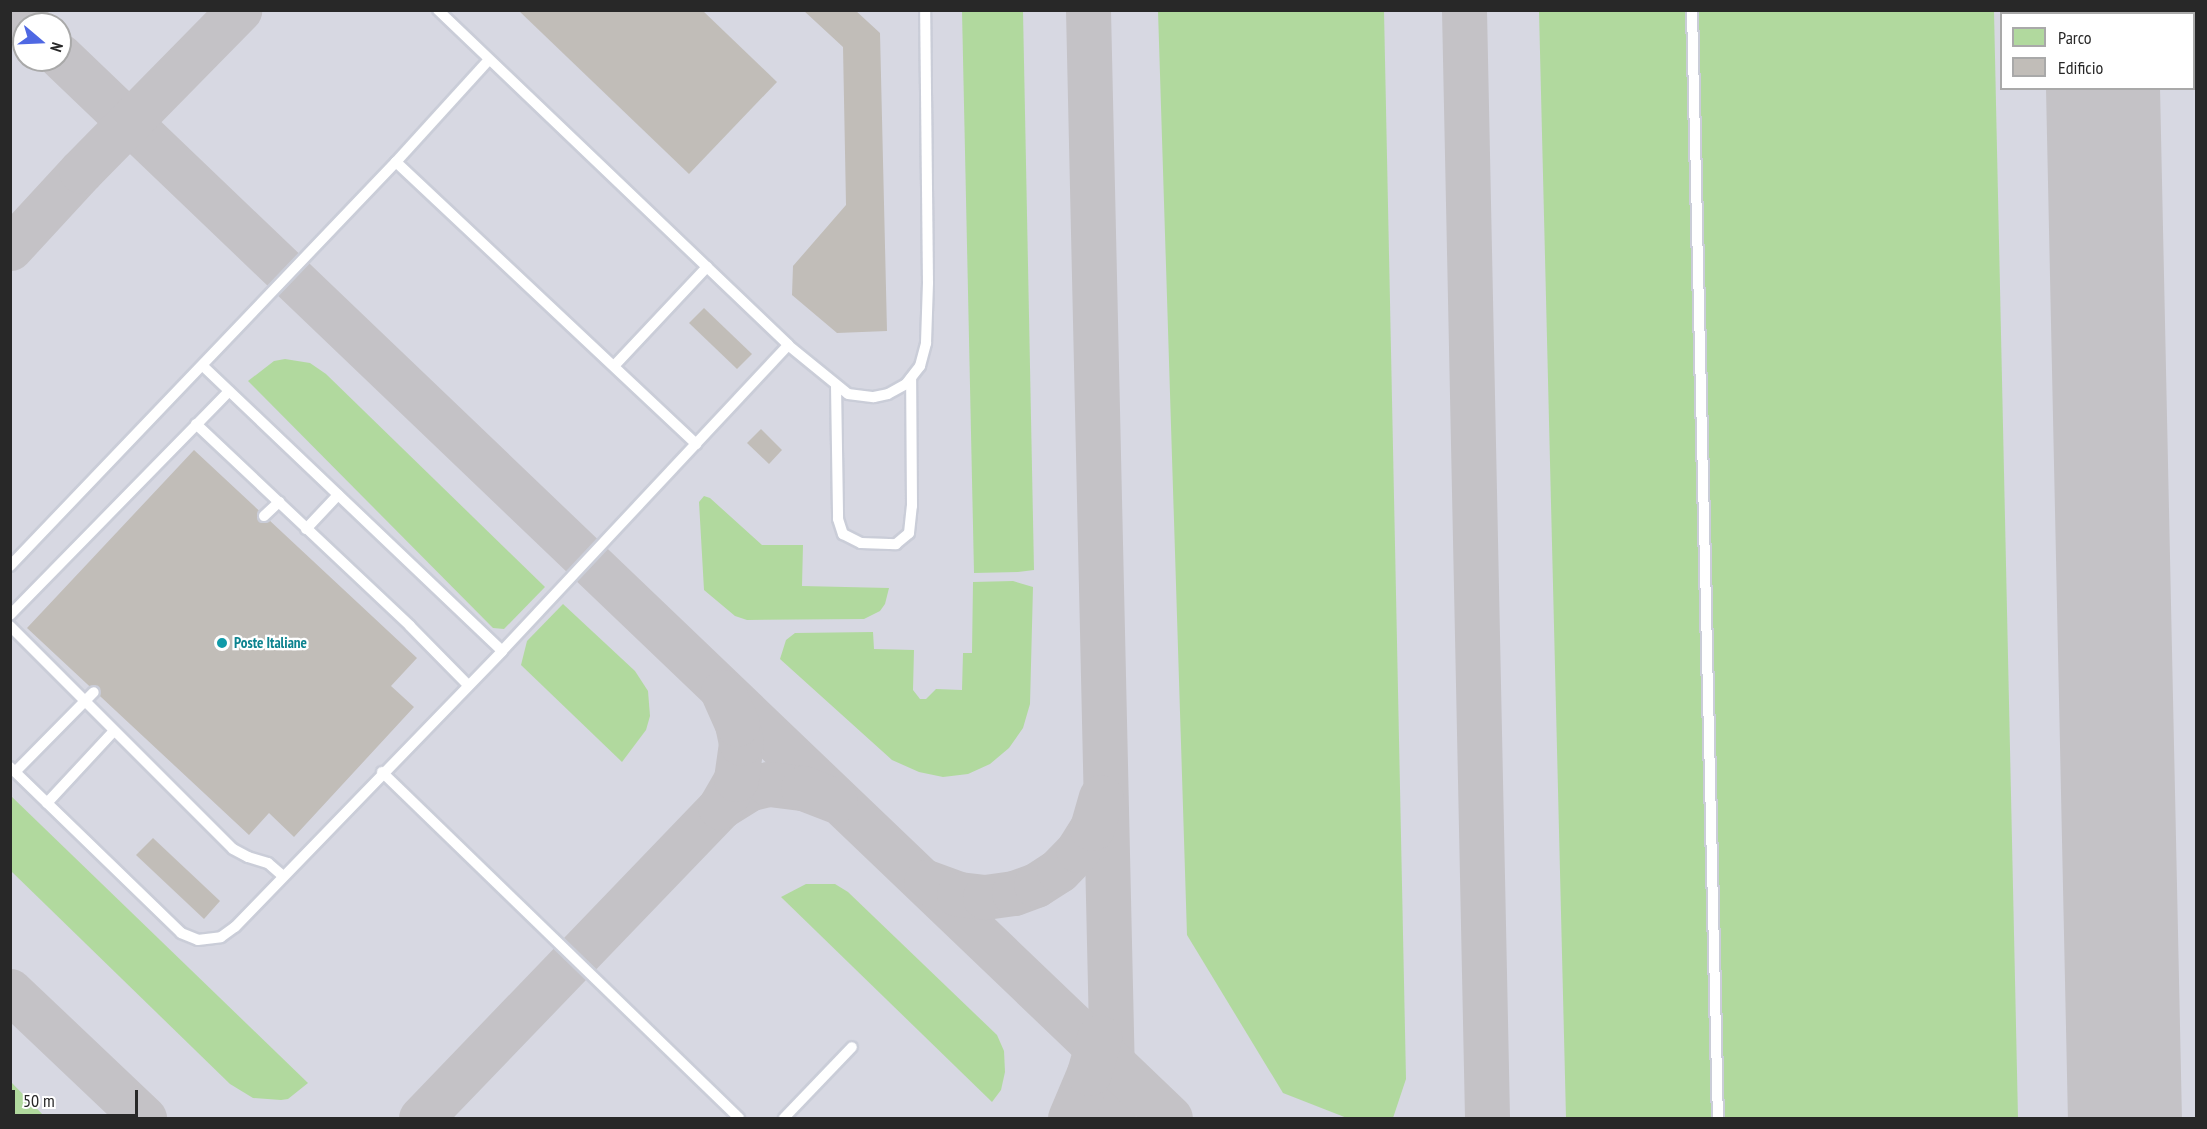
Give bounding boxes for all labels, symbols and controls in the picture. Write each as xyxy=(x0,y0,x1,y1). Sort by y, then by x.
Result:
north arrow xyxy=(12,12,72,72)
legend xyxy=(2000,12,2195,90)
text: Parco xyxy=(2058,26,2092,49)
text: N xyxy=(46,40,68,55)
text: Edificio xyxy=(2058,56,2103,79)
place label: Poste Italiane xyxy=(234,634,307,652)
marker: Poste Italiane xyxy=(215,636,229,650)
scale bar xyxy=(15,1078,141,1116)
text: 50 m xyxy=(23,1089,55,1112)

